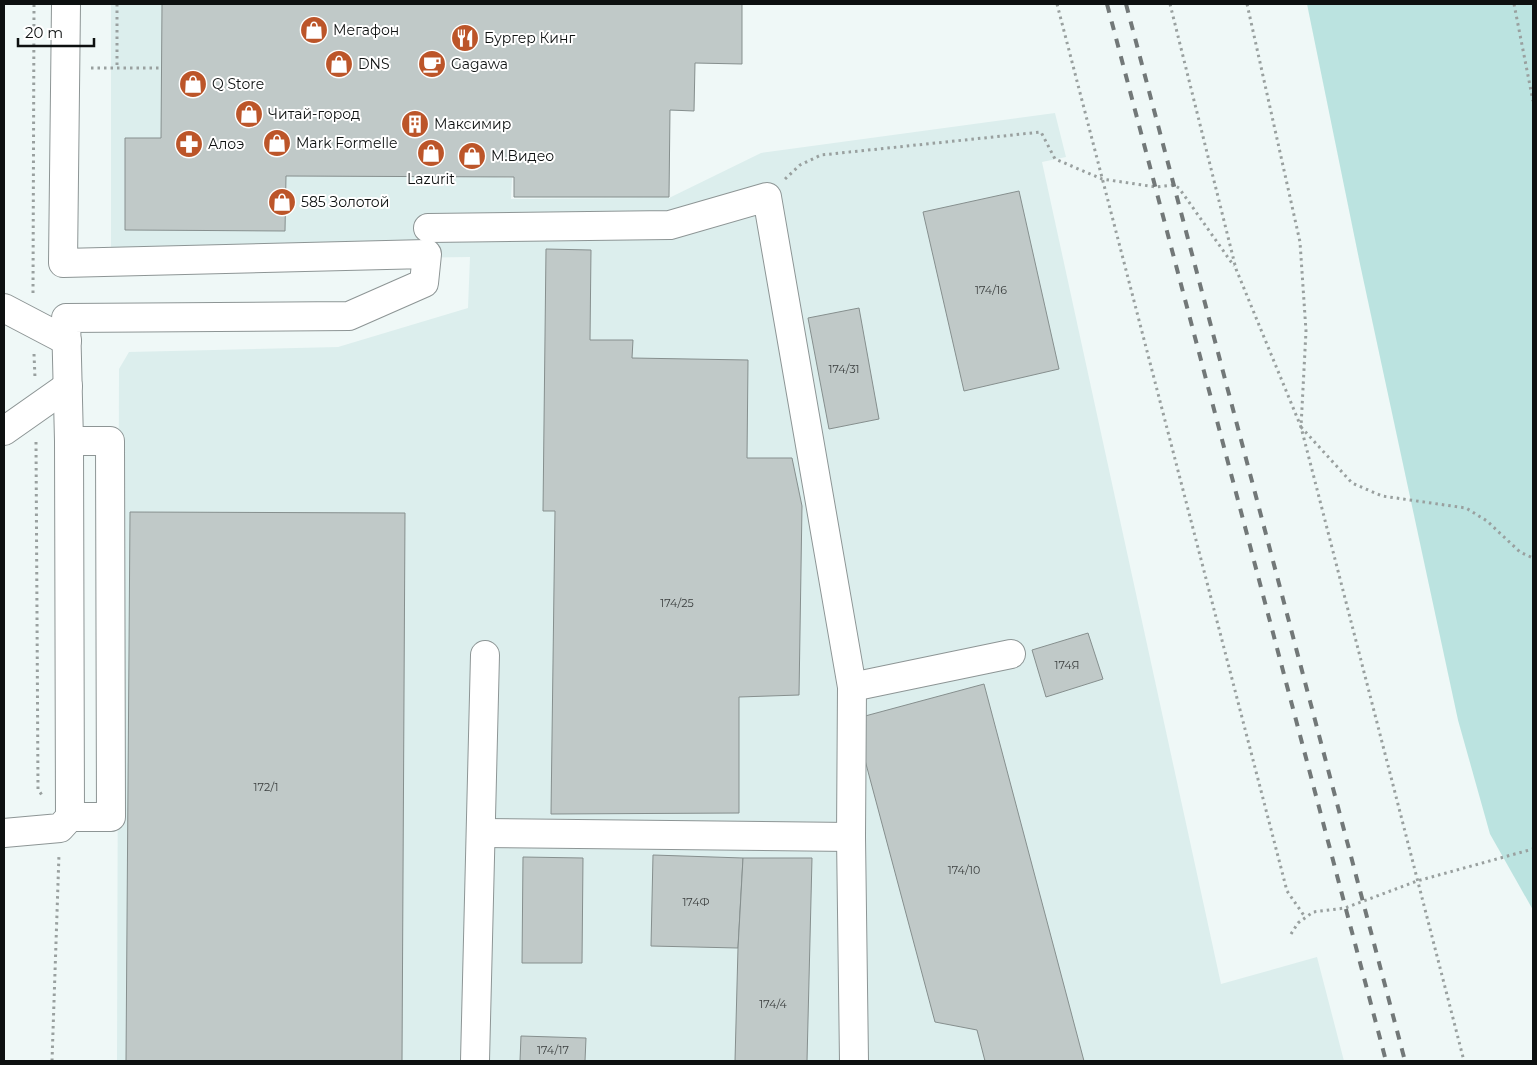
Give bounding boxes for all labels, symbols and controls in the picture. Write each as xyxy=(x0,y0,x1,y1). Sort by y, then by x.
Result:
scale bar xyxy=(18,15,94,47)
shop icon: Мегафон xyxy=(299,15,329,45)
place label: Мегафон xyxy=(333,21,399,39)
text: 20 m xyxy=(25,23,63,42)
restaurant icon: Бургер Кинг xyxy=(450,23,480,53)
place label: Бургер Кинг xyxy=(484,29,575,47)
shop icon: DNS xyxy=(324,49,354,79)
cafe icon: Gagawa xyxy=(417,49,447,79)
place label: DNS xyxy=(358,55,390,73)
place label: Gagawa xyxy=(451,55,508,73)
shop icon: Q Store xyxy=(178,69,208,99)
place label: Q Store xyxy=(212,75,264,93)
shop icon: Читай-город xyxy=(234,99,264,129)
place label: Читай-город xyxy=(268,105,360,123)
building icon: Максимир xyxy=(400,109,430,139)
place label: Максимир xyxy=(434,115,511,133)
shop icon: Mark Formelle xyxy=(262,128,292,158)
pharmacy icon: Алоэ xyxy=(174,129,204,159)
place label: Mark Formelle xyxy=(296,134,397,152)
place label: Алоэ xyxy=(208,135,244,153)
shop icon: Lazurit xyxy=(416,138,446,168)
shop icon: М.Видео xyxy=(457,141,487,171)
place label: М.Видео xyxy=(491,147,554,165)
place label: Lazurit xyxy=(407,170,455,188)
shop icon: 585 Золотой xyxy=(267,187,297,217)
place label: 585 Золотой xyxy=(301,193,389,211)
house number: 174/16 xyxy=(975,283,1007,297)
house number: 174/31 xyxy=(828,362,860,376)
house number: 174/25 xyxy=(660,596,694,610)
house number: 174Я xyxy=(1055,658,1079,672)
house number: 172/1 xyxy=(254,780,278,794)
house number: 174/10 xyxy=(948,863,980,877)
house number: 174Ф xyxy=(682,895,710,909)
house number: 174/4 xyxy=(759,997,787,1011)
house number: 174/17 xyxy=(537,1043,569,1057)

